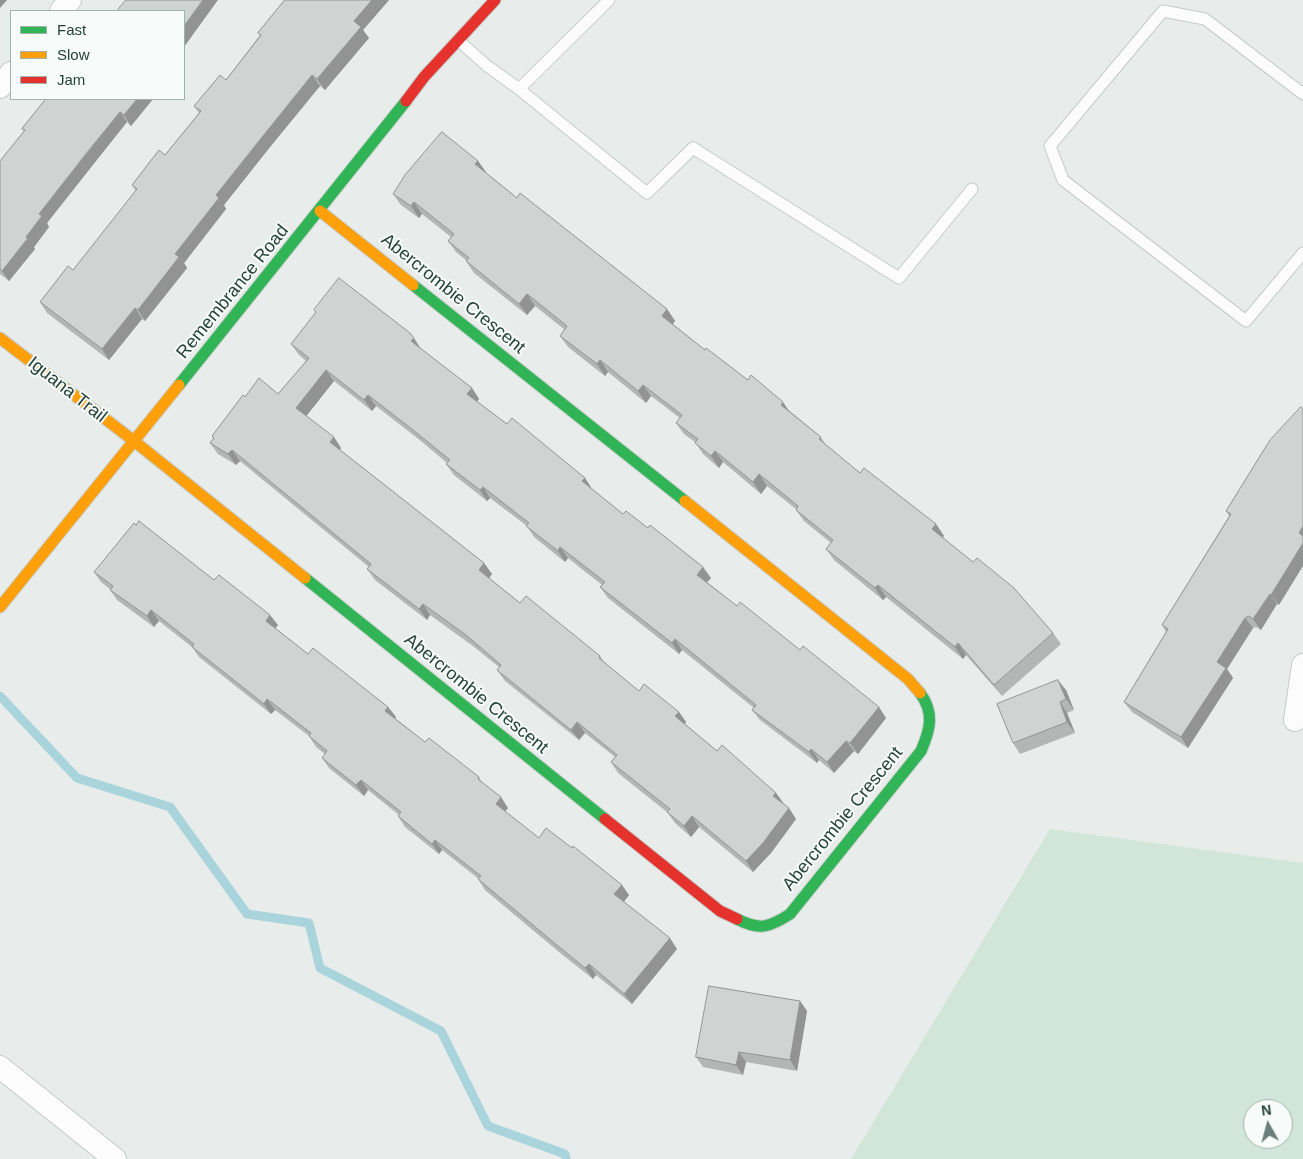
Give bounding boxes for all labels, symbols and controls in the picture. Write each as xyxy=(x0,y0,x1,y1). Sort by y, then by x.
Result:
legend xyxy=(10,10,185,100)
text: Fast xyxy=(57,21,86,38)
text: Slow xyxy=(57,46,90,63)
text: Jam xyxy=(57,71,85,88)
street label: Remembrance Road xyxy=(172,221,294,363)
street label: Abercrombie Crescent xyxy=(377,229,529,359)
street label: Iguana Trail xyxy=(23,352,111,428)
street label: Abercrombie Crescent xyxy=(400,629,552,759)
street label: Abercrombie Crescent xyxy=(778,743,908,895)
north arrow xyxy=(1243,1099,1293,1149)
text: N xyxy=(1260,1102,1272,1119)

